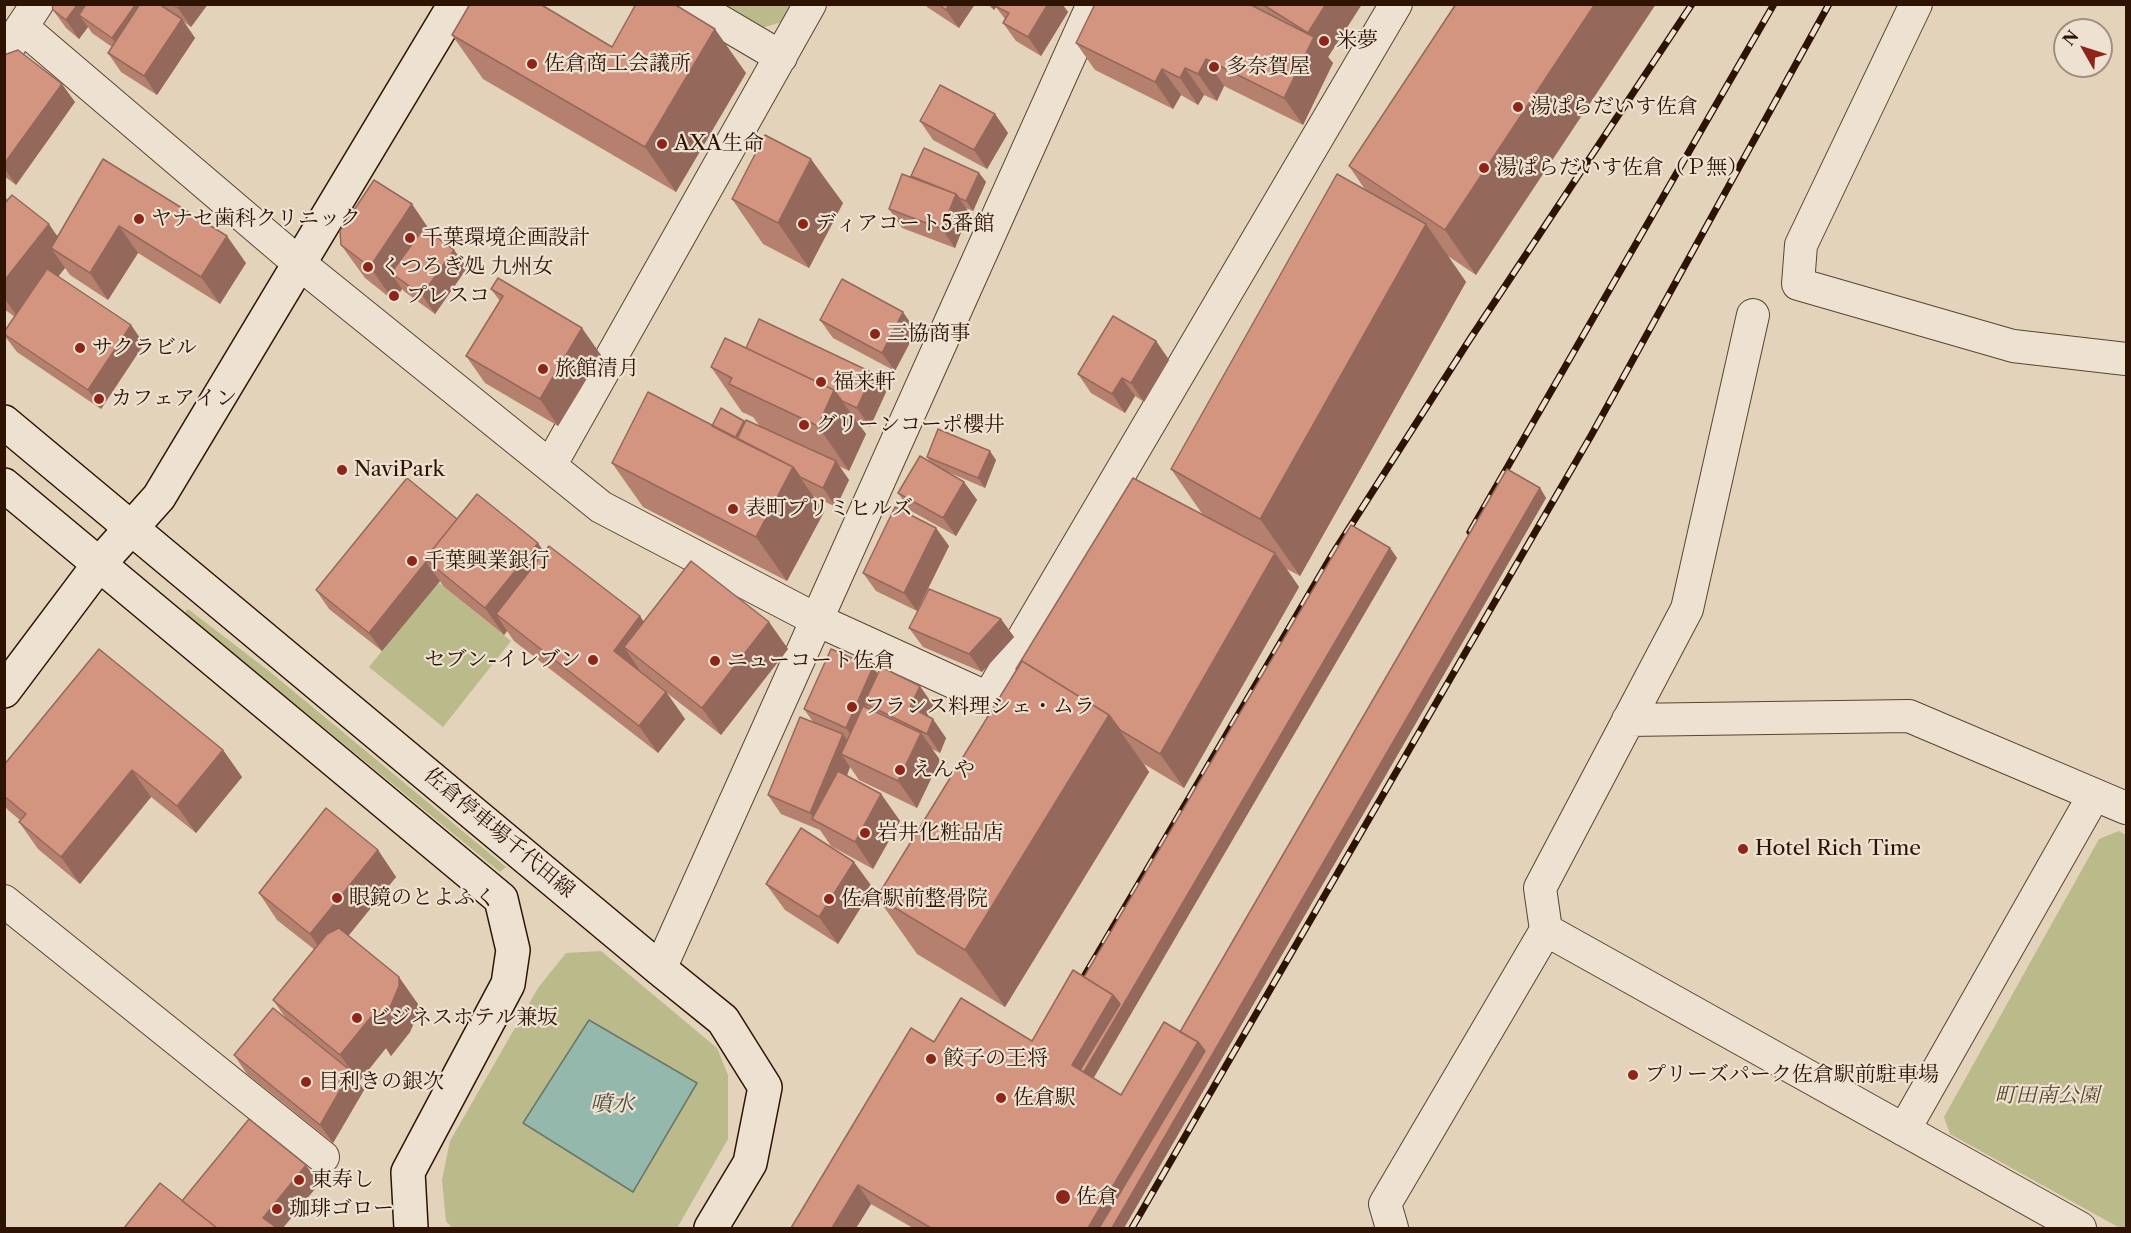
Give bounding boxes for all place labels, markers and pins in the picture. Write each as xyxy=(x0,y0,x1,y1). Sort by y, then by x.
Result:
place label: 米夢 xyxy=(1336,28,1378,54)
marker: 米夢 xyxy=(1317,34,1331,48)
place label: 佐倉商工会議所 xyxy=(544,51,691,77)
place label: 多奈賀屋 xyxy=(1226,54,1310,80)
marker: 佐倉商工会議所 xyxy=(525,57,539,71)
marker: 多奈賀屋 xyxy=(1207,60,1221,74)
place label: 湯ぱらだいす佐倉 xyxy=(1530,94,1698,120)
marker: 湯ぱらだいす佐倉 xyxy=(1511,100,1525,114)
place label: AXA生命 xyxy=(674,131,764,157)
marker: AXA生命 xyxy=(655,137,669,151)
place label: 湯ぱらだいす佐倉（Ｐ無） xyxy=(1496,155,1748,181)
marker: 湯ぱらだいす佐倉（Ｐ無） xyxy=(1477,161,1491,175)
place label: ヤナセ歯科クリニック xyxy=(151,206,361,232)
place label: ディアコート5番館 xyxy=(815,211,994,237)
marker: ヤナセ歯科クリニック xyxy=(132,212,146,226)
marker: ディアコート5番館 xyxy=(796,217,810,231)
place label: 千葉環境企画設計 xyxy=(422,225,590,251)
marker: 千葉環境企画設計 xyxy=(403,231,417,245)
place label: くつろぎ処 九州女 xyxy=(380,254,554,280)
marker: くつろぎ処 九州女 xyxy=(361,260,375,274)
place label: プレスコ xyxy=(406,283,490,309)
marker: プレスコ xyxy=(387,289,401,303)
place label: 三協商事 xyxy=(887,321,971,347)
marker: 三協商事 xyxy=(868,327,882,341)
place label: サクラビル xyxy=(92,335,197,361)
marker: サクラビル xyxy=(73,341,87,355)
place label: 旅館清月 xyxy=(555,356,639,382)
marker: 旅館清月 xyxy=(536,362,550,376)
place label: 福来軒 xyxy=(833,369,896,395)
marker: 福来軒 xyxy=(814,375,828,389)
place label: カフェアイン xyxy=(111,386,237,412)
marker: カフェアイン xyxy=(92,392,106,406)
place label: グリーンコーポ櫻井 xyxy=(816,412,1005,438)
marker: グリーンコーポ櫻井 xyxy=(797,418,811,432)
place label: NaviPark xyxy=(354,457,445,483)
marker: NaviPark xyxy=(335,463,349,477)
place label: 表町プリミヒルズ xyxy=(745,496,913,522)
marker: 表町プリミヒルズ xyxy=(726,502,740,516)
place label: 千葉興業銀行 xyxy=(424,548,550,574)
marker: 千葉興業銀行 xyxy=(405,554,419,568)
place label: セブン-イレブン xyxy=(424,647,581,673)
place label: ニューコート佐倉 xyxy=(727,648,895,674)
marker: セブン-イレブン xyxy=(586,653,600,667)
marker: ニューコート佐倉 xyxy=(708,654,722,668)
place label: フランス料理シェ・ムラ xyxy=(864,694,1095,720)
marker: フランス料理シェ・ムラ xyxy=(845,700,859,714)
place label: えんや xyxy=(912,757,975,783)
marker: えんや xyxy=(893,763,907,777)
place label: 岩井化粧品店 xyxy=(877,820,1003,846)
marker: 岩井化粧品店 xyxy=(858,826,872,840)
place label: Hotel Rich Time xyxy=(1755,836,1921,862)
marker: Hotel Rich Time xyxy=(1736,842,1750,856)
place label: 眼鏡のとよふく xyxy=(349,885,496,911)
place label: 佐倉駅前整骨院 xyxy=(841,886,988,912)
marker: 眼鏡のとよふく xyxy=(330,891,344,905)
marker: 佐倉駅前整骨院 xyxy=(822,892,836,906)
place label: ビジネスホテル兼坂 xyxy=(369,1005,558,1031)
marker: ビジネスホテル兼坂 xyxy=(350,1011,364,1025)
place label: 餃子の王将 xyxy=(943,1046,1048,1072)
marker: 餃子の王将 xyxy=(924,1052,938,1066)
place label: プリーズパーク佐倉駅前駐車場 xyxy=(1645,1062,1939,1088)
marker: プリーズパーク佐倉駅前駐車場 xyxy=(1626,1068,1640,1082)
place label: 目利きの銀次 xyxy=(318,1069,444,1095)
marker: 目利きの銀次 xyxy=(299,1075,313,1089)
place label: 佐倉駅 xyxy=(1013,1085,1076,1111)
marker: 佐倉駅 xyxy=(994,1091,1008,1105)
place label: 東寿し xyxy=(311,1167,374,1193)
marker: 東寿し xyxy=(292,1173,306,1187)
place label: 佐倉 xyxy=(1076,1184,1118,1210)
marker: 佐倉 xyxy=(1054,1188,1072,1206)
place label: 珈琲ゴロー xyxy=(289,1196,394,1222)
marker: 珈琲ゴロー xyxy=(270,1202,284,1216)

